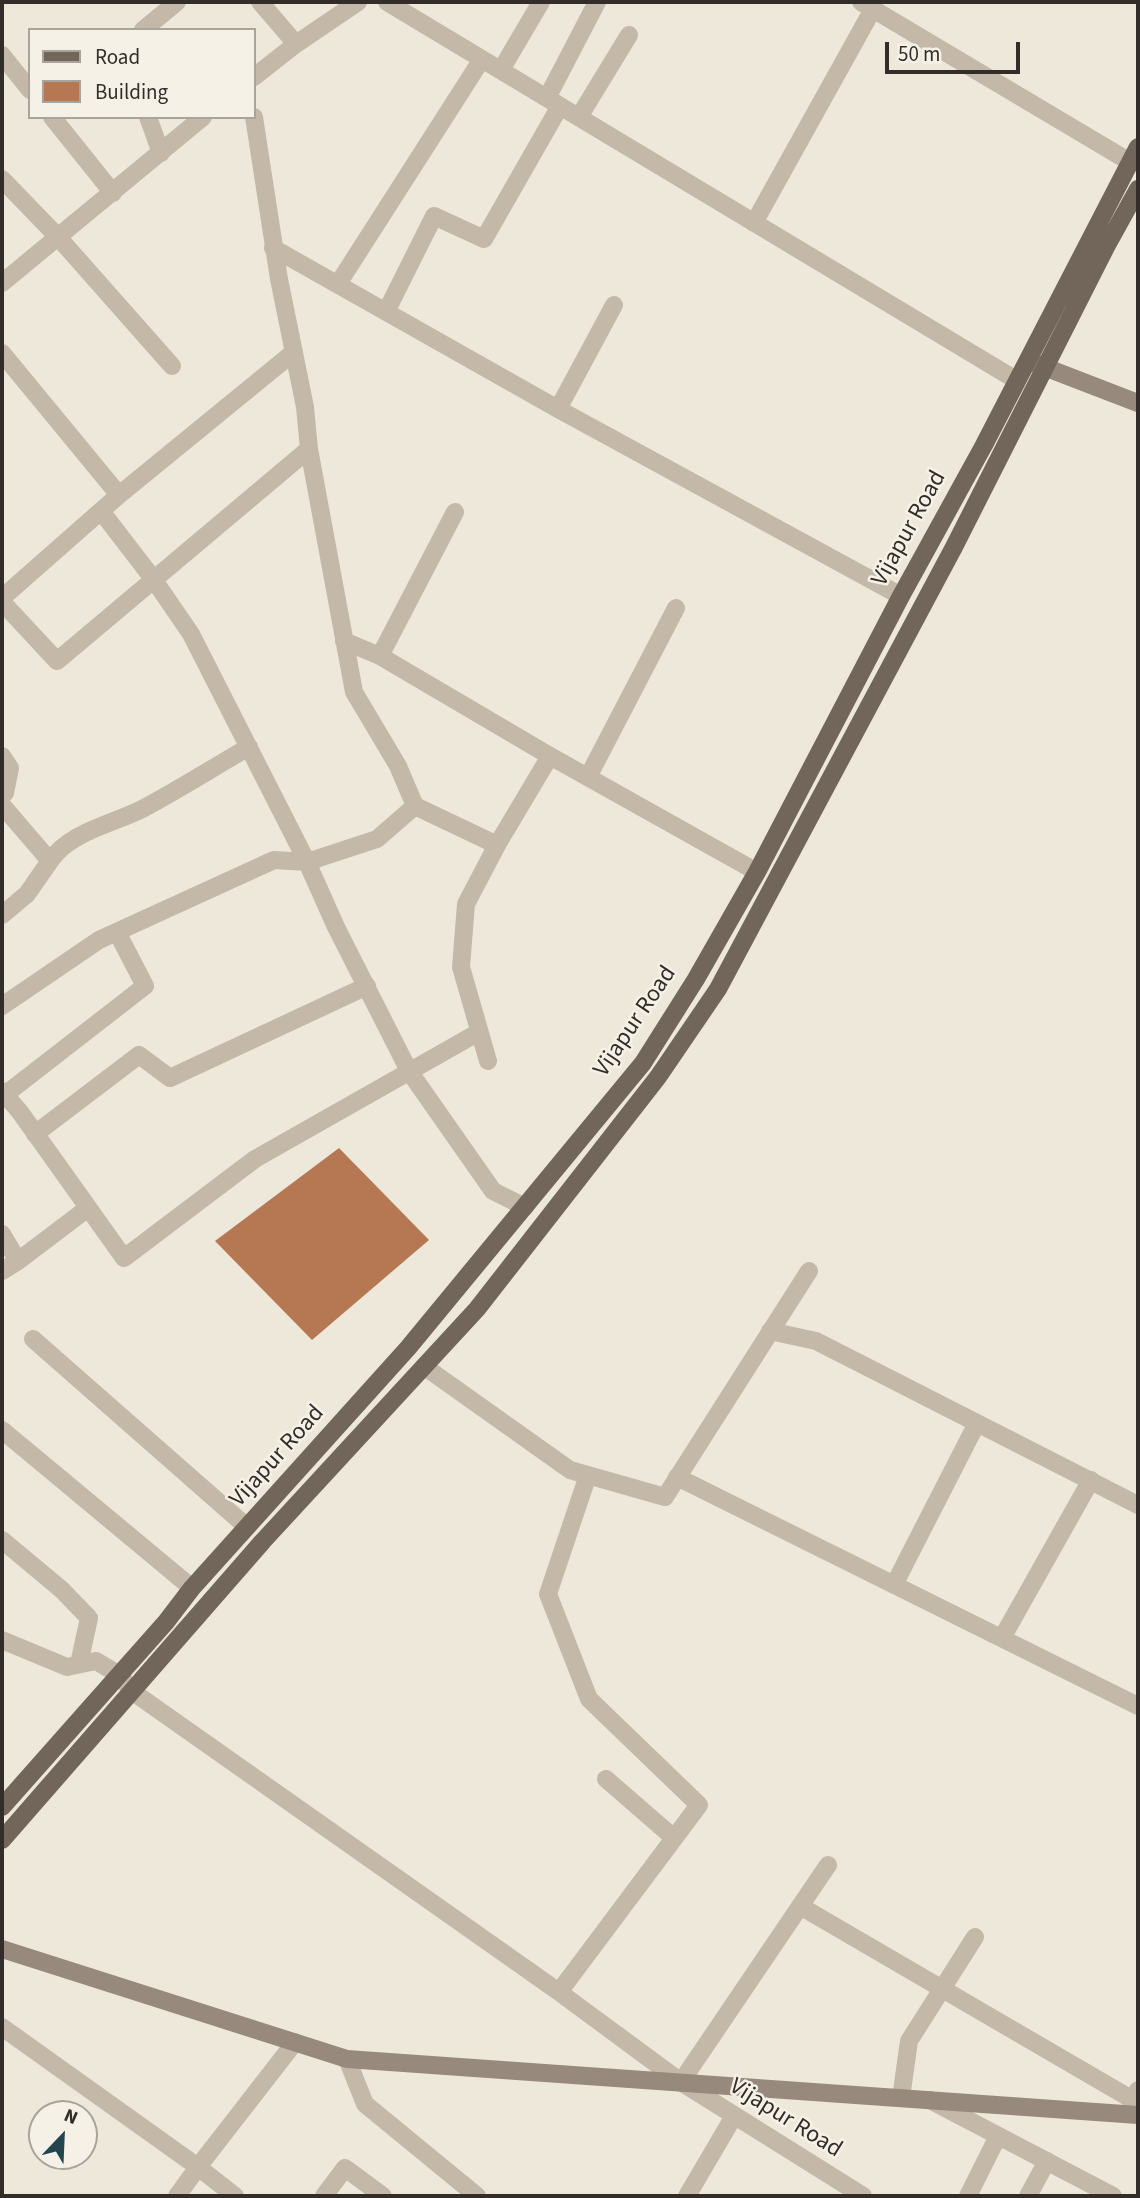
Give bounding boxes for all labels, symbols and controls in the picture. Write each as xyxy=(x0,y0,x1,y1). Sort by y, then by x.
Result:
legend xyxy=(28,28,256,119)
scale bar xyxy=(888,28,1023,72)
text: 50 m xyxy=(898,39,940,69)
text: Road xyxy=(95,42,140,72)
text: Building xyxy=(95,77,168,107)
street label: Vijapur Road xyxy=(867,466,953,592)
street label: Vijapur Road xyxy=(588,961,684,1083)
street label: Vijapur Road xyxy=(225,1400,331,1514)
street label: Vijapur Road xyxy=(723,2073,847,2165)
north arrow xyxy=(28,2100,98,2170)
text: N xyxy=(60,2102,82,2132)

